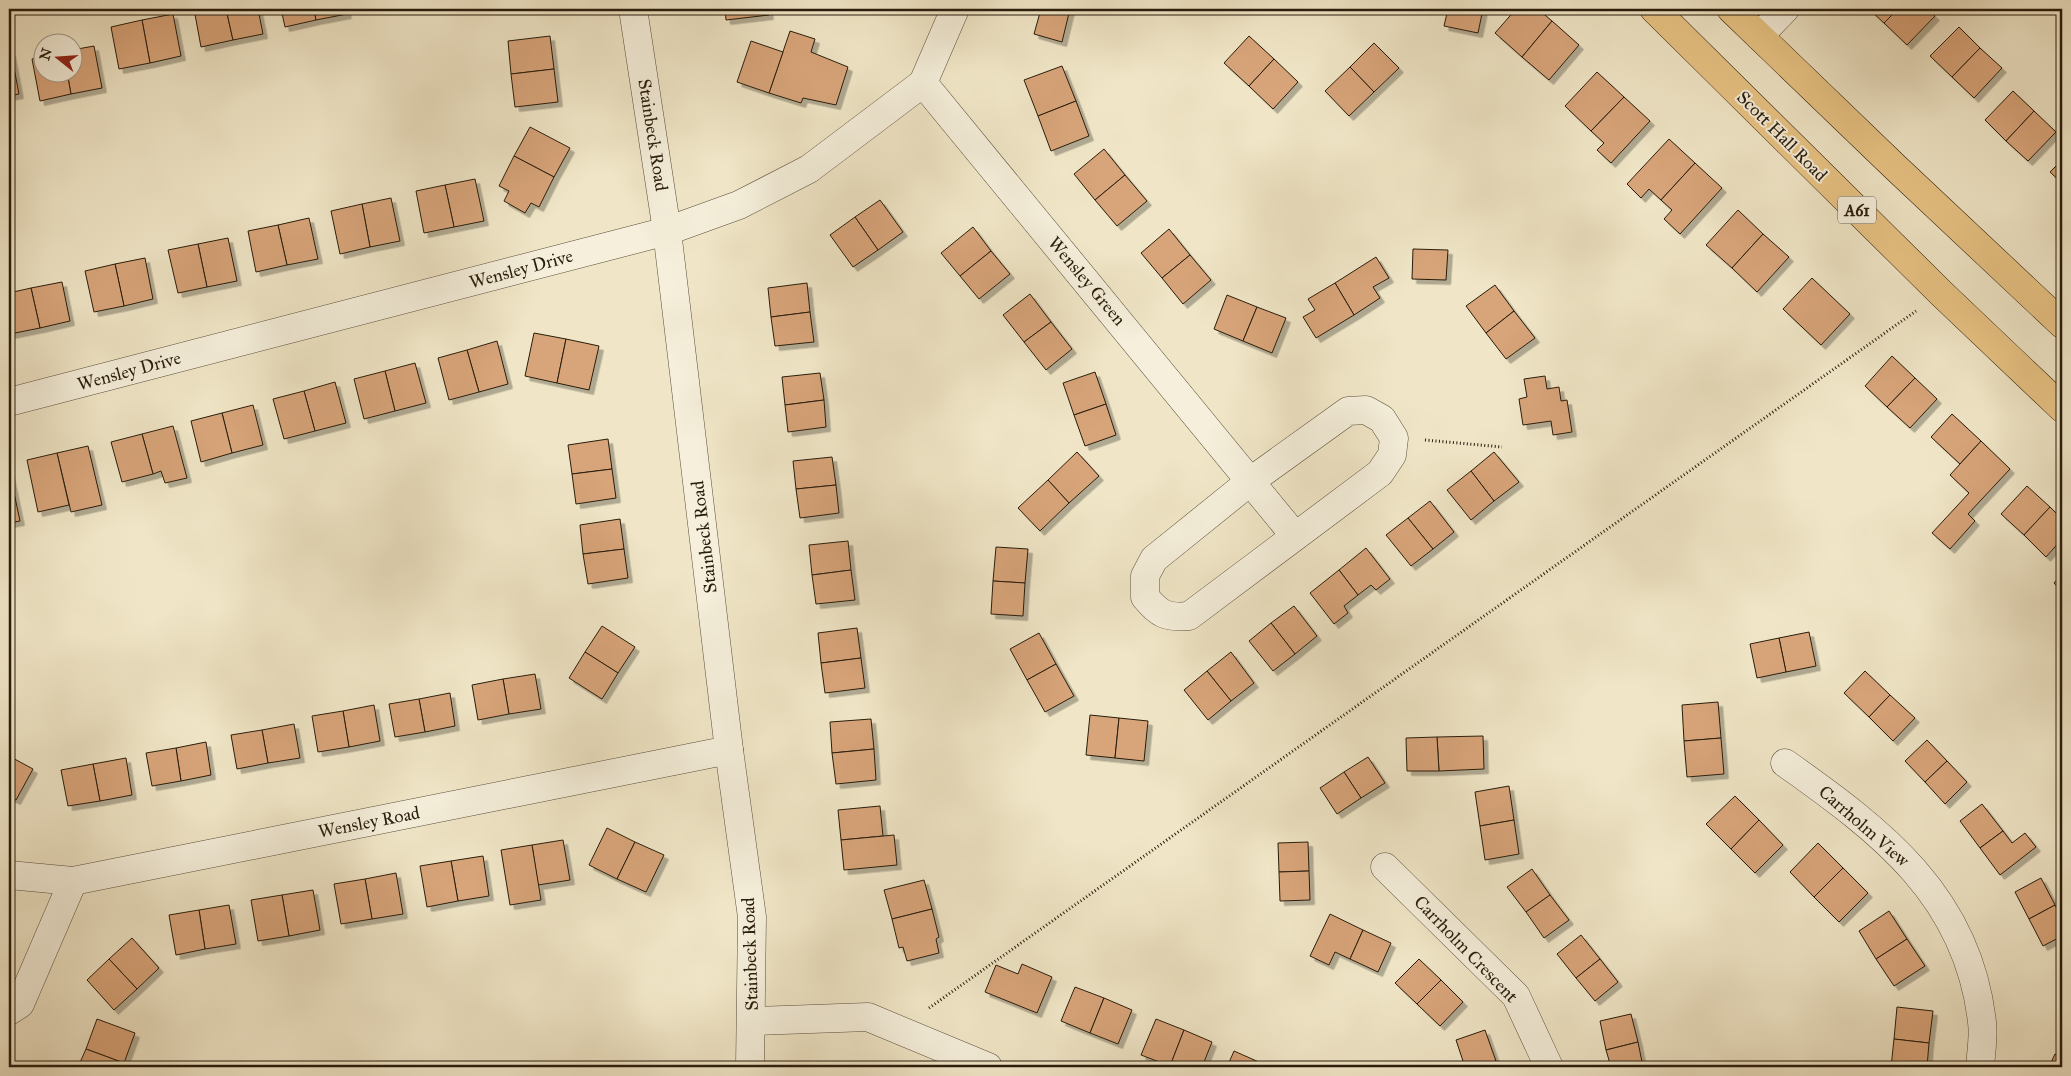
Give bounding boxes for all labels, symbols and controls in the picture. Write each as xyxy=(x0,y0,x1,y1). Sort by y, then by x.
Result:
north arrow xyxy=(32,32,82,82)
text: N xyxy=(36,46,56,63)
street label: Stainbeck Road xyxy=(633,77,673,193)
street label: Scott Hall Road xyxy=(1732,86,1832,186)
road number: A61 xyxy=(1838,196,1876,224)
street label: Wensley Green xyxy=(1043,232,1131,330)
street label: Wensley Drive xyxy=(467,245,575,293)
street label: Wensley Drive xyxy=(75,347,183,395)
street label: Stainbeck Road xyxy=(686,479,722,595)
street label: Carrholm View xyxy=(1814,781,1914,871)
street label: Wensley Road xyxy=(316,801,422,843)
street label: Carrholm Crescent xyxy=(1409,891,1523,1008)
street label: Stainbeck Road xyxy=(737,897,763,1011)

